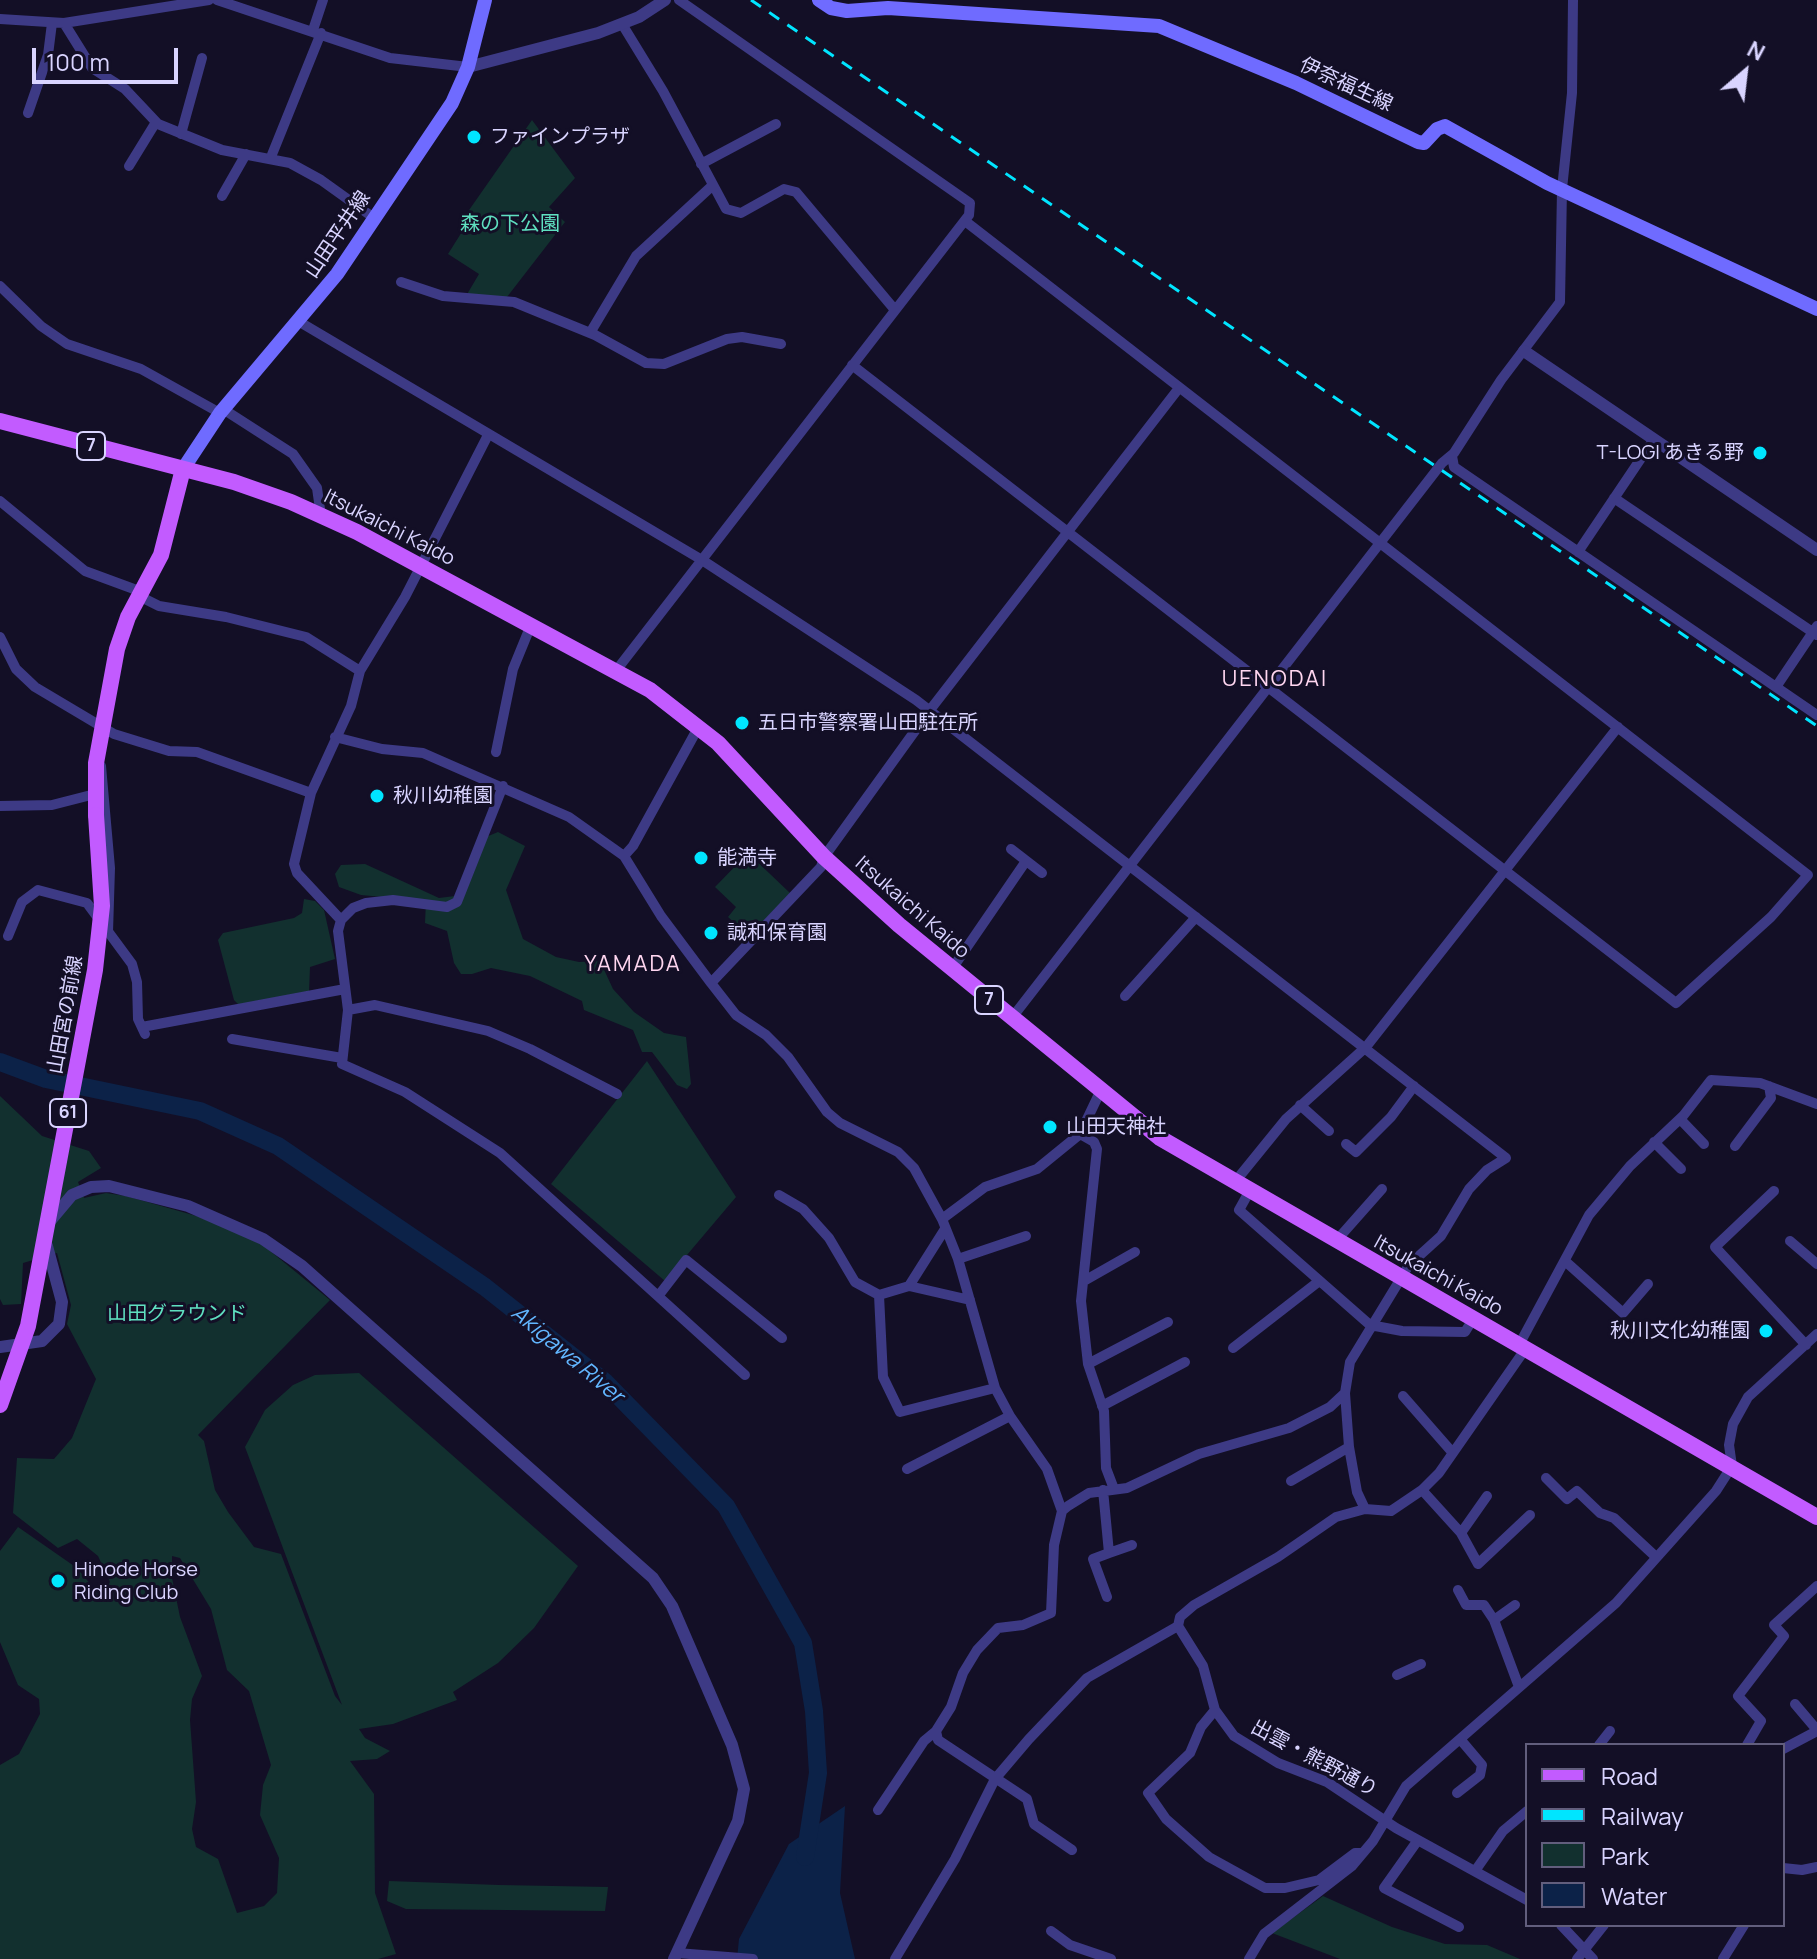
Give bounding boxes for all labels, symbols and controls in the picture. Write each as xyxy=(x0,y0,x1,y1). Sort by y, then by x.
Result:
scale bar xyxy=(36,32,182,82)
north arrow xyxy=(1705,32,1785,112)
text: N xyxy=(1742,34,1770,68)
text: 100 m xyxy=(46,45,110,78)
street label: 伊奈福生線 xyxy=(1296,53,1396,117)
place label: ファインプラザ xyxy=(490,125,630,149)
marker: ファインプラザ xyxy=(465,128,483,146)
street label: 山田平井線 xyxy=(300,187,376,283)
park label: 森の下公園 xyxy=(460,212,560,236)
road number: 7 xyxy=(77,432,105,460)
place label: T-LOGI あきる野 xyxy=(1597,441,1744,465)
marker: T-LOGI あきる野 xyxy=(1751,444,1769,462)
street label: Itsukaichi Kaido xyxy=(320,485,458,571)
district label: UENODAI xyxy=(1222,667,1328,693)
place label: 五日市警察署山田駐在所 xyxy=(758,711,978,735)
marker: 五日市警察署山田駐在所 xyxy=(733,714,751,732)
place label: 秋川幼稚園 xyxy=(393,784,493,808)
marker: 秋川幼稚園 xyxy=(368,787,386,805)
place label: 能満寺 xyxy=(717,846,777,870)
marker: 能満寺 xyxy=(692,849,710,867)
street label: Itsukaichi Kaido xyxy=(850,852,974,964)
place label: 誠和保育園 xyxy=(727,921,827,945)
marker: 誠和保育園 xyxy=(702,924,720,942)
district label: YAMADA xyxy=(584,952,682,978)
street label: 山田宮の前線 xyxy=(44,954,88,1076)
road number: 7 xyxy=(975,986,1003,1014)
road number: 61 xyxy=(50,1099,86,1127)
place label: 山田天神社 xyxy=(1066,1115,1166,1139)
marker: 山田天神社 xyxy=(1041,1118,1059,1136)
street label: Itsukaichi Kaido xyxy=(1369,1231,1507,1321)
water label: Akigawa River xyxy=(506,1300,628,1410)
park label: 山田グラウンド xyxy=(107,1302,247,1326)
place label: 秋川文化幼稚園 xyxy=(1610,1319,1750,1343)
marker: 秋川文化幼稚園 xyxy=(1757,1322,1775,1340)
place label: Hinode Horse Riding Club xyxy=(74,1558,198,1605)
marker: Hinode Horse Riding Club xyxy=(49,1572,67,1590)
street label: 出雲・熊野通り xyxy=(1247,1716,1381,1802)
legend xyxy=(1525,1743,1785,1927)
text: Road xyxy=(1601,1759,1658,1792)
text: Railway xyxy=(1601,1799,1684,1832)
text: Park xyxy=(1601,1839,1649,1872)
text: Water xyxy=(1601,1879,1668,1912)

